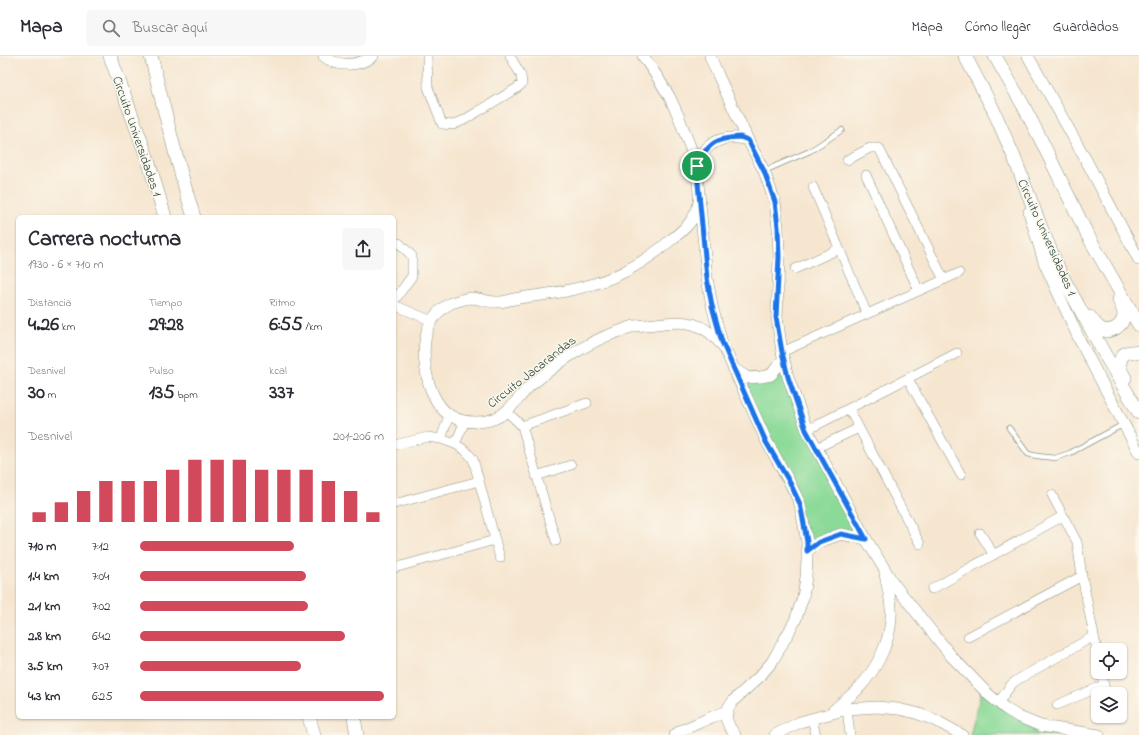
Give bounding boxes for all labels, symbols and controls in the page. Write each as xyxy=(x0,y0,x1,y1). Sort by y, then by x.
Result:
search box xyxy=(86,10,366,46)
text: Mapa xyxy=(20,14,62,41)
icon: search xyxy=(100,17,122,39)
text: Buscar aquí xyxy=(132,17,207,39)
text: Mapa xyxy=(912,17,943,38)
text: Cómo llegar xyxy=(965,17,1031,38)
text: Guardados xyxy=(1053,17,1119,38)
street label: Circuito Universidades 1 xyxy=(107,74,166,199)
pin xyxy=(680,149,714,183)
icon: arrive xyxy=(686,155,708,177)
street label: Circuito Universidades 1 xyxy=(1012,176,1081,299)
text: Carrera nocturna xyxy=(28,224,181,256)
button: share xyxy=(342,228,384,270)
text: 19:30 · 6 × 710 m xyxy=(28,255,104,274)
text: Distancia xyxy=(28,295,72,311)
text: Tiempo xyxy=(149,295,182,311)
text: Ritmo xyxy=(269,295,295,311)
text: 4.26 xyxy=(28,311,59,340)
text: 29:28 xyxy=(149,311,184,340)
text: 6:55 xyxy=(269,311,303,340)
text: km xyxy=(59,319,75,335)
text: /km xyxy=(303,319,322,335)
street label: Circuito Jacarandas xyxy=(484,331,581,413)
text: Desnivel xyxy=(28,363,65,379)
text: Pulso xyxy=(149,363,174,379)
text: kcal xyxy=(269,363,287,379)
text: 30 xyxy=(28,379,45,408)
text: 135 xyxy=(149,379,175,408)
text: 337 xyxy=(269,379,294,408)
text: m xyxy=(45,387,56,403)
text: bpm xyxy=(175,387,198,403)
text: Desnivel xyxy=(28,427,72,446)
text: 201–206 m xyxy=(333,427,384,446)
text: 710 m xyxy=(28,537,56,556)
text: 7:12 xyxy=(92,537,109,556)
text: 1.4 km xyxy=(28,567,59,586)
text: 7:04 xyxy=(92,567,109,586)
text: 2.1 km xyxy=(28,597,60,616)
text: 7:02 xyxy=(92,597,111,616)
text: 2.8 km xyxy=(28,627,61,646)
text: 6:42 xyxy=(92,627,111,646)
map controls xyxy=(1091,643,1127,723)
button: locate xyxy=(1091,643,1127,679)
text: 3.5 km xyxy=(28,657,63,676)
text: 7:07 xyxy=(92,657,109,676)
text: 4.3 km xyxy=(28,687,60,706)
text: 6:25 xyxy=(92,687,113,706)
button: layers xyxy=(1091,687,1127,723)

